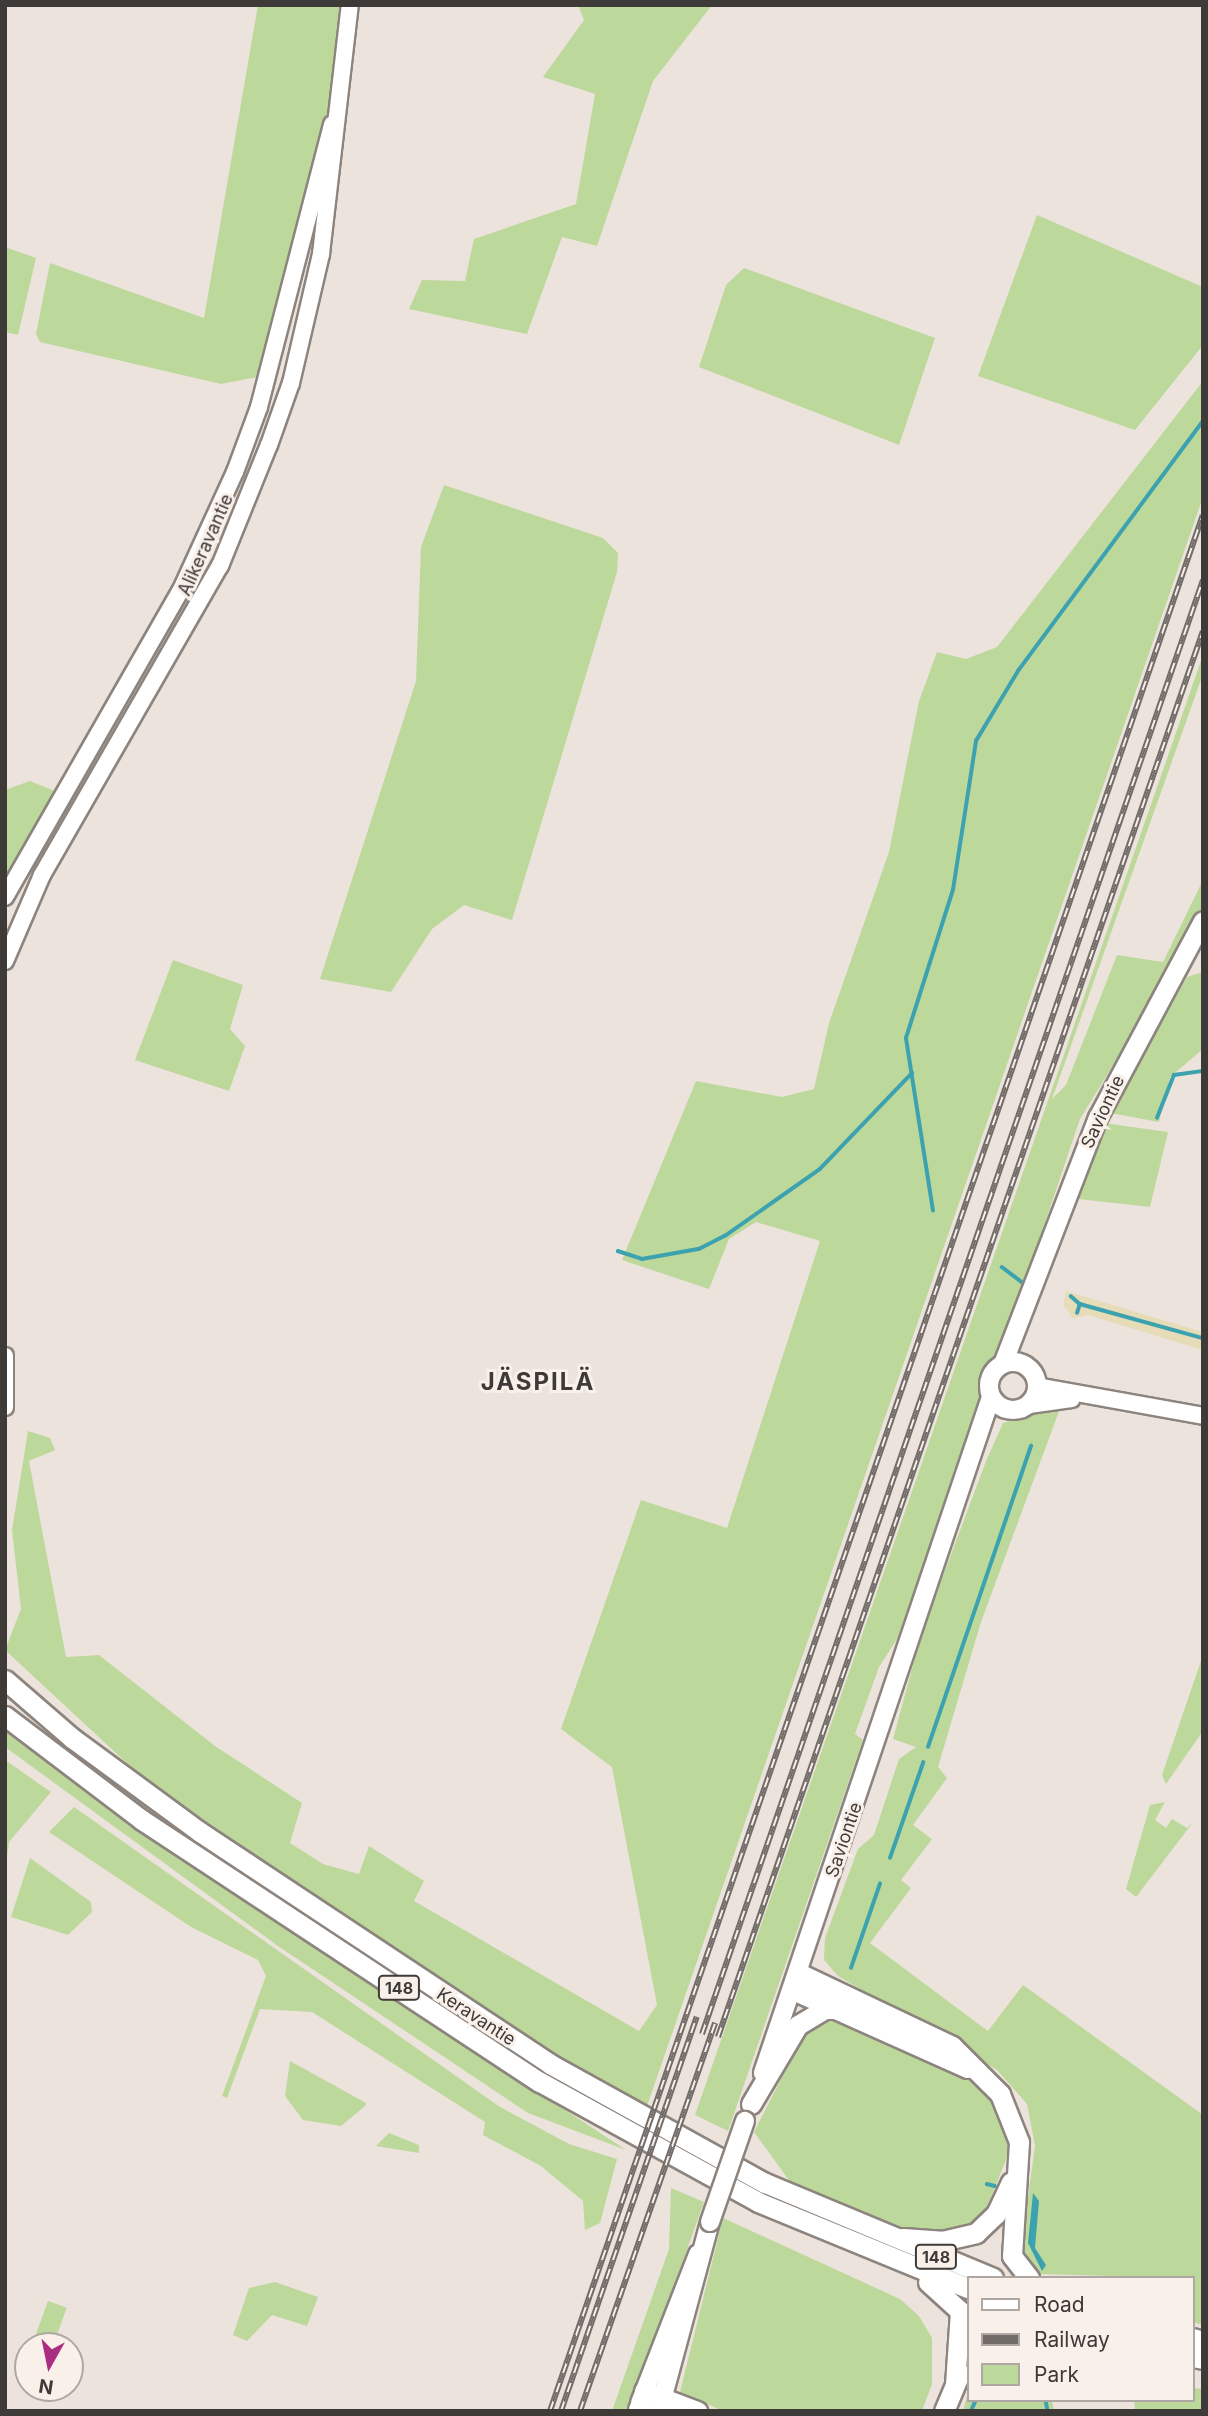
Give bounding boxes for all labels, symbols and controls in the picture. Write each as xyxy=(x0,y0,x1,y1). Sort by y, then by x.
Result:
street label: Alikeravantie xyxy=(174,491,238,599)
street label: Saviontie xyxy=(1077,1072,1129,1152)
district label: JÄSPILÄ xyxy=(482,1368,594,1396)
street label: Saviontie xyxy=(821,1800,867,1880)
road number: 148 xyxy=(376,1976,422,2000)
street label: Keravantie xyxy=(432,1983,520,2051)
road number: 148 xyxy=(913,2244,959,2270)
legend xyxy=(967,2276,1194,2402)
text: Road xyxy=(1034,2292,1085,2317)
text: Railway xyxy=(1034,2327,1110,2352)
north arrow xyxy=(14,2332,84,2402)
text: Park xyxy=(1034,2362,1079,2387)
text: N xyxy=(37,2374,55,2399)

